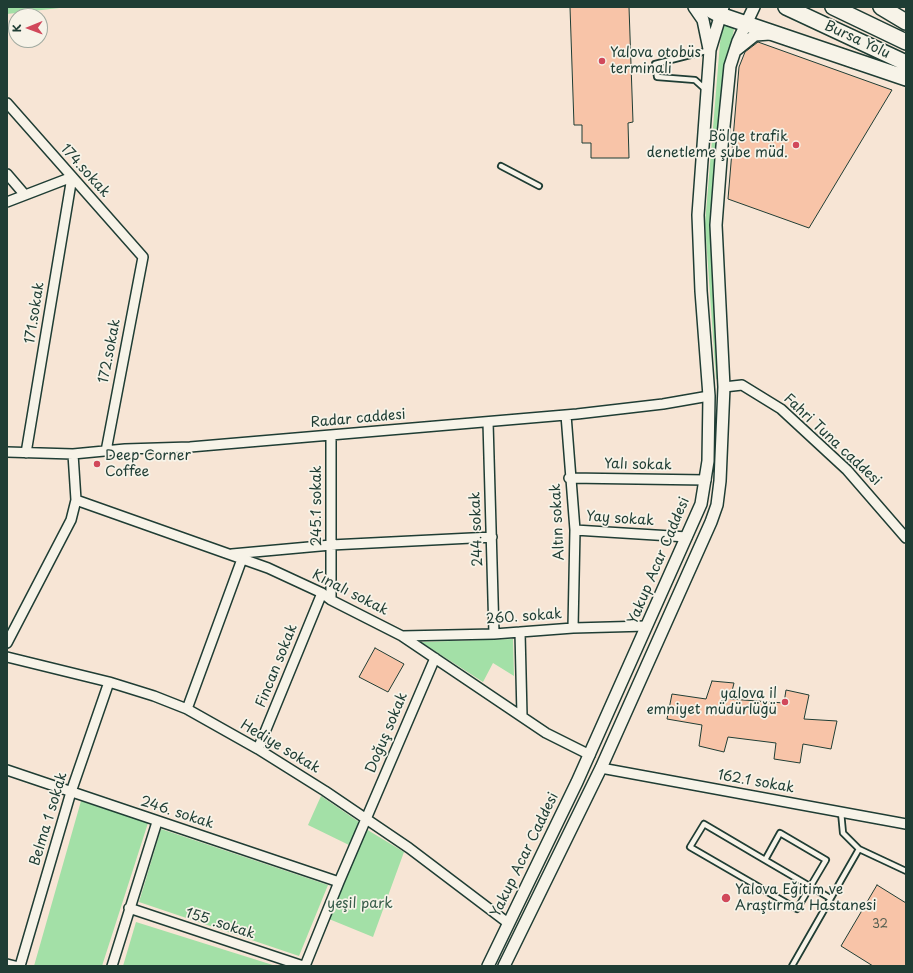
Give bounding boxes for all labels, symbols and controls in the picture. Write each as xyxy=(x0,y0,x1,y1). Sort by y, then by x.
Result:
north arrow xyxy=(8,8,48,48)
street label: Bursa Yolu xyxy=(822,18,892,62)
text: K xyxy=(8,24,25,32)
place label: Yalova otobüs terminali xyxy=(610,45,701,78)
marker: Yalova otobüs terminali xyxy=(597,56,607,66)
place label: Bölge trafik denetleme şube müd. xyxy=(647,129,788,162)
marker: Bölge trafik denetleme şube müd. xyxy=(791,140,801,150)
street label: 174.sokak xyxy=(57,141,113,201)
street label: 171.sokak xyxy=(22,281,48,345)
street label: 172.sokak xyxy=(96,317,124,385)
street label: Fahri Tuna caddesi xyxy=(780,391,884,489)
street label: Radar caddesi xyxy=(310,406,406,432)
place label: Deep Corner Coffee xyxy=(105,448,191,480)
street label: Yalı sokak xyxy=(604,456,672,474)
marker: Deep Corner Coffee xyxy=(92,459,102,469)
street label: 245.1 sokak xyxy=(309,466,325,546)
street label: Altın sokak xyxy=(548,483,568,561)
street label: 244. sokak xyxy=(467,491,487,567)
street label: Yakup Acar Caddesi xyxy=(625,495,693,627)
street label: Yay sokak xyxy=(585,508,655,530)
street label: Kınalı sokak xyxy=(309,567,391,619)
street label: 260. sokak xyxy=(485,606,563,628)
street label: Fincan sokak xyxy=(253,622,301,710)
place label: yalova il emniyet müdürlüğü xyxy=(647,686,777,718)
street label: Doğuş sokak xyxy=(362,690,412,776)
marker: yalova il emniyet müdürlüğü xyxy=(780,697,790,707)
street label: Hediye sokak xyxy=(237,717,323,777)
street label: 162.1 sokak xyxy=(716,767,796,797)
street label: Belma 1 sokak xyxy=(27,770,71,868)
street label: Yakup Acar Caddesi xyxy=(488,790,562,920)
street label: 246. sokak xyxy=(138,793,216,833)
place label: Yalova Eğitim ve Araştırma Hastanesi xyxy=(735,882,876,914)
marker: Yalova Eğitim ve Araştırma Hastanesi xyxy=(720,892,732,904)
park label: yeşil park xyxy=(327,896,393,912)
street label: 155 .sokak xyxy=(183,905,257,943)
house number: 32 xyxy=(872,918,888,932)

